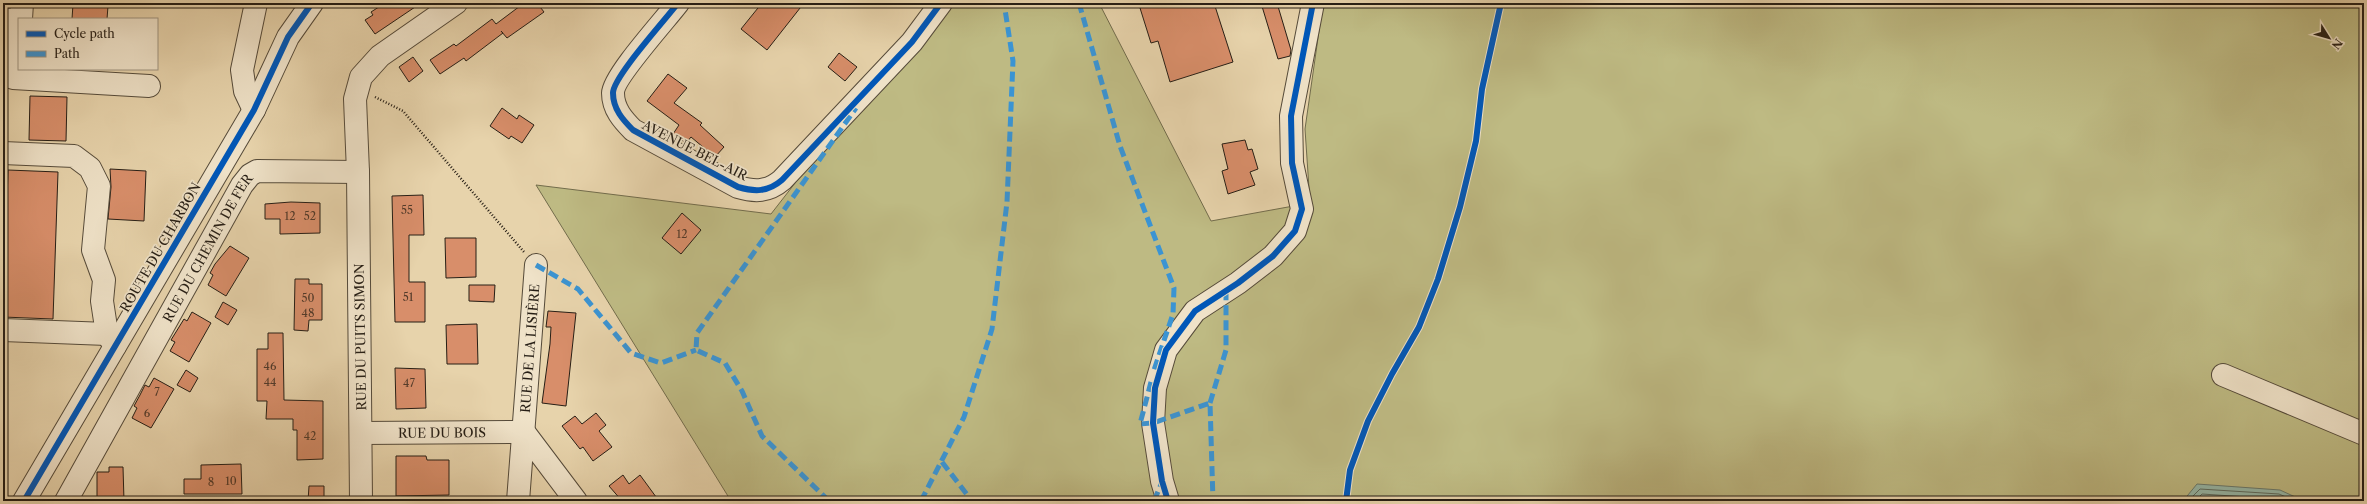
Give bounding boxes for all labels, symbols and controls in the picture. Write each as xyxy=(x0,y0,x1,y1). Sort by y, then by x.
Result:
legend xyxy=(18,18,158,70)
north arrow xyxy=(2309,18,2349,58)
text: Cycle path xyxy=(54,26,115,41)
text: N xyxy=(2328,36,2345,52)
text: Path xyxy=(54,46,80,61)
street label: AVENUE BEL-AIR xyxy=(639,116,752,184)
street label: RUE DU CHEMIN DE FER xyxy=(159,169,257,325)
street label: ROUTE DU CHARBON xyxy=(116,179,204,315)
house number: 55 xyxy=(401,203,413,217)
house number: 12 xyxy=(285,209,295,223)
house number: 52 xyxy=(304,209,316,223)
house number: 12 xyxy=(677,227,687,241)
street label: RUE DU PUITS SIMON xyxy=(351,263,369,411)
street label: RUE DE LA LISIÈRE xyxy=(517,283,543,414)
house number: 51 xyxy=(403,290,414,304)
house number: 50 xyxy=(302,291,314,305)
house number: 48 xyxy=(302,306,314,320)
house number: 46 xyxy=(264,359,277,373)
house number: 44 xyxy=(264,375,276,389)
house number: 47 xyxy=(403,376,415,390)
house number: 7 xyxy=(154,385,160,399)
house number: 6 xyxy=(144,406,151,420)
street label: RUE DU BOIS xyxy=(398,424,486,441)
house number: 42 xyxy=(304,429,316,443)
house number: 10 xyxy=(225,474,237,488)
house number: 8 xyxy=(208,475,214,489)

